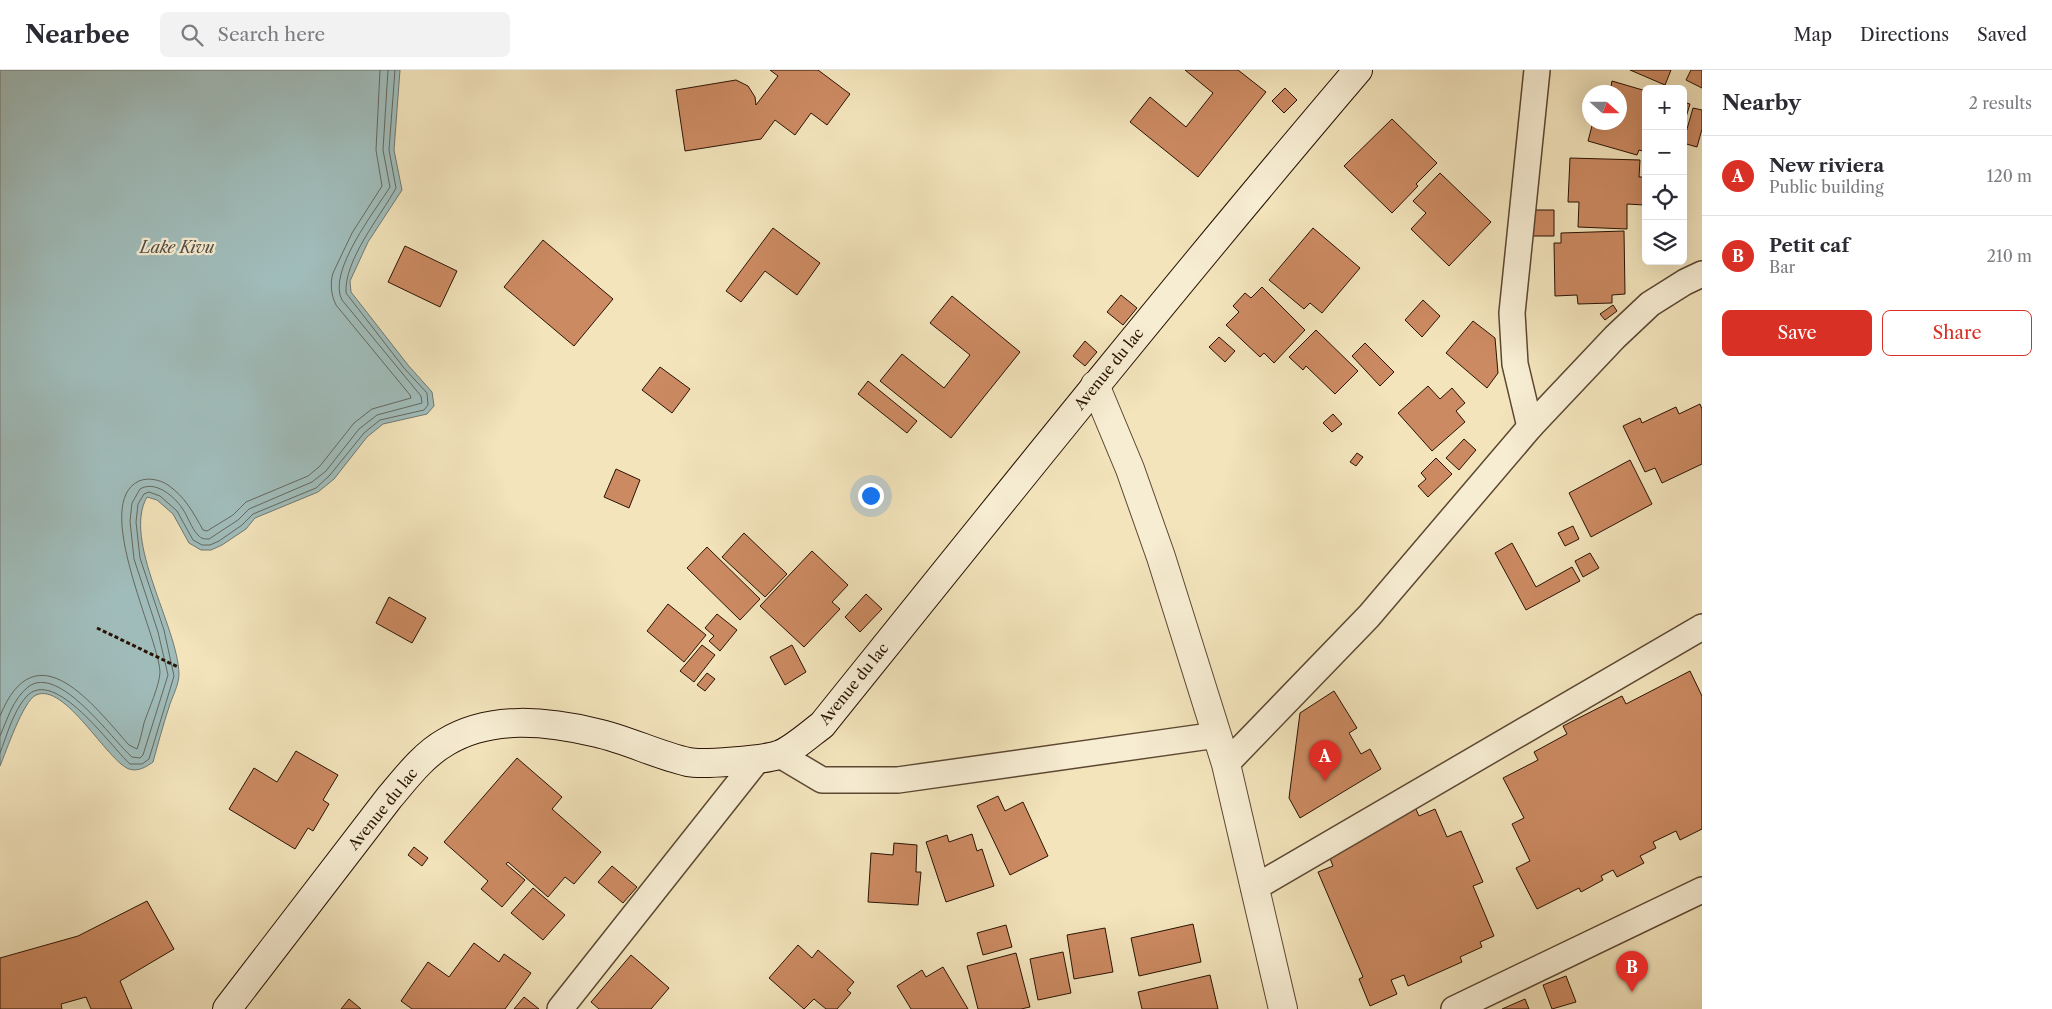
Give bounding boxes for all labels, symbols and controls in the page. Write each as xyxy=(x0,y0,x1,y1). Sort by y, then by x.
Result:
search box xyxy=(160,12,510,57)
text: Nearbee xyxy=(25,20,130,49)
icon: search xyxy=(178,21,206,49)
text: Search here xyxy=(218,23,325,46)
text: Map xyxy=(1793,24,1832,46)
text: Directions xyxy=(1860,24,1949,46)
text: Saved xyxy=(1977,24,2027,46)
north arrow xyxy=(1582,85,1627,130)
map controls xyxy=(1642,85,1687,265)
button: + xyxy=(1642,85,1687,130)
text: Nearby xyxy=(1722,90,1801,115)
text: 2 results xyxy=(1969,93,2032,113)
button: − xyxy=(1642,130,1687,175)
text: New riviera xyxy=(1769,154,1884,177)
text: A xyxy=(1732,166,1744,186)
text: 120 m xyxy=(1987,166,2032,186)
button: locate xyxy=(1642,175,1687,220)
text: Public building xyxy=(1769,177,1884,197)
button: layers xyxy=(1642,220,1687,265)
text: Petit caf xyxy=(1769,234,1849,257)
water label: Lake Kivu xyxy=(138,237,215,257)
text: B xyxy=(1732,246,1744,266)
text: 210 m xyxy=(1987,246,2032,266)
text: Bar xyxy=(1769,257,1795,277)
button: Save xyxy=(1722,310,1872,356)
button: Share xyxy=(1882,310,2032,356)
street label: Avenue du lac xyxy=(1069,324,1148,414)
your location xyxy=(858,483,884,509)
street label: Avenue du lac xyxy=(814,639,893,729)
pin: A xyxy=(1309,740,1341,781)
street label: Avenue du lac xyxy=(343,764,422,854)
pin: B xyxy=(1616,951,1648,992)

